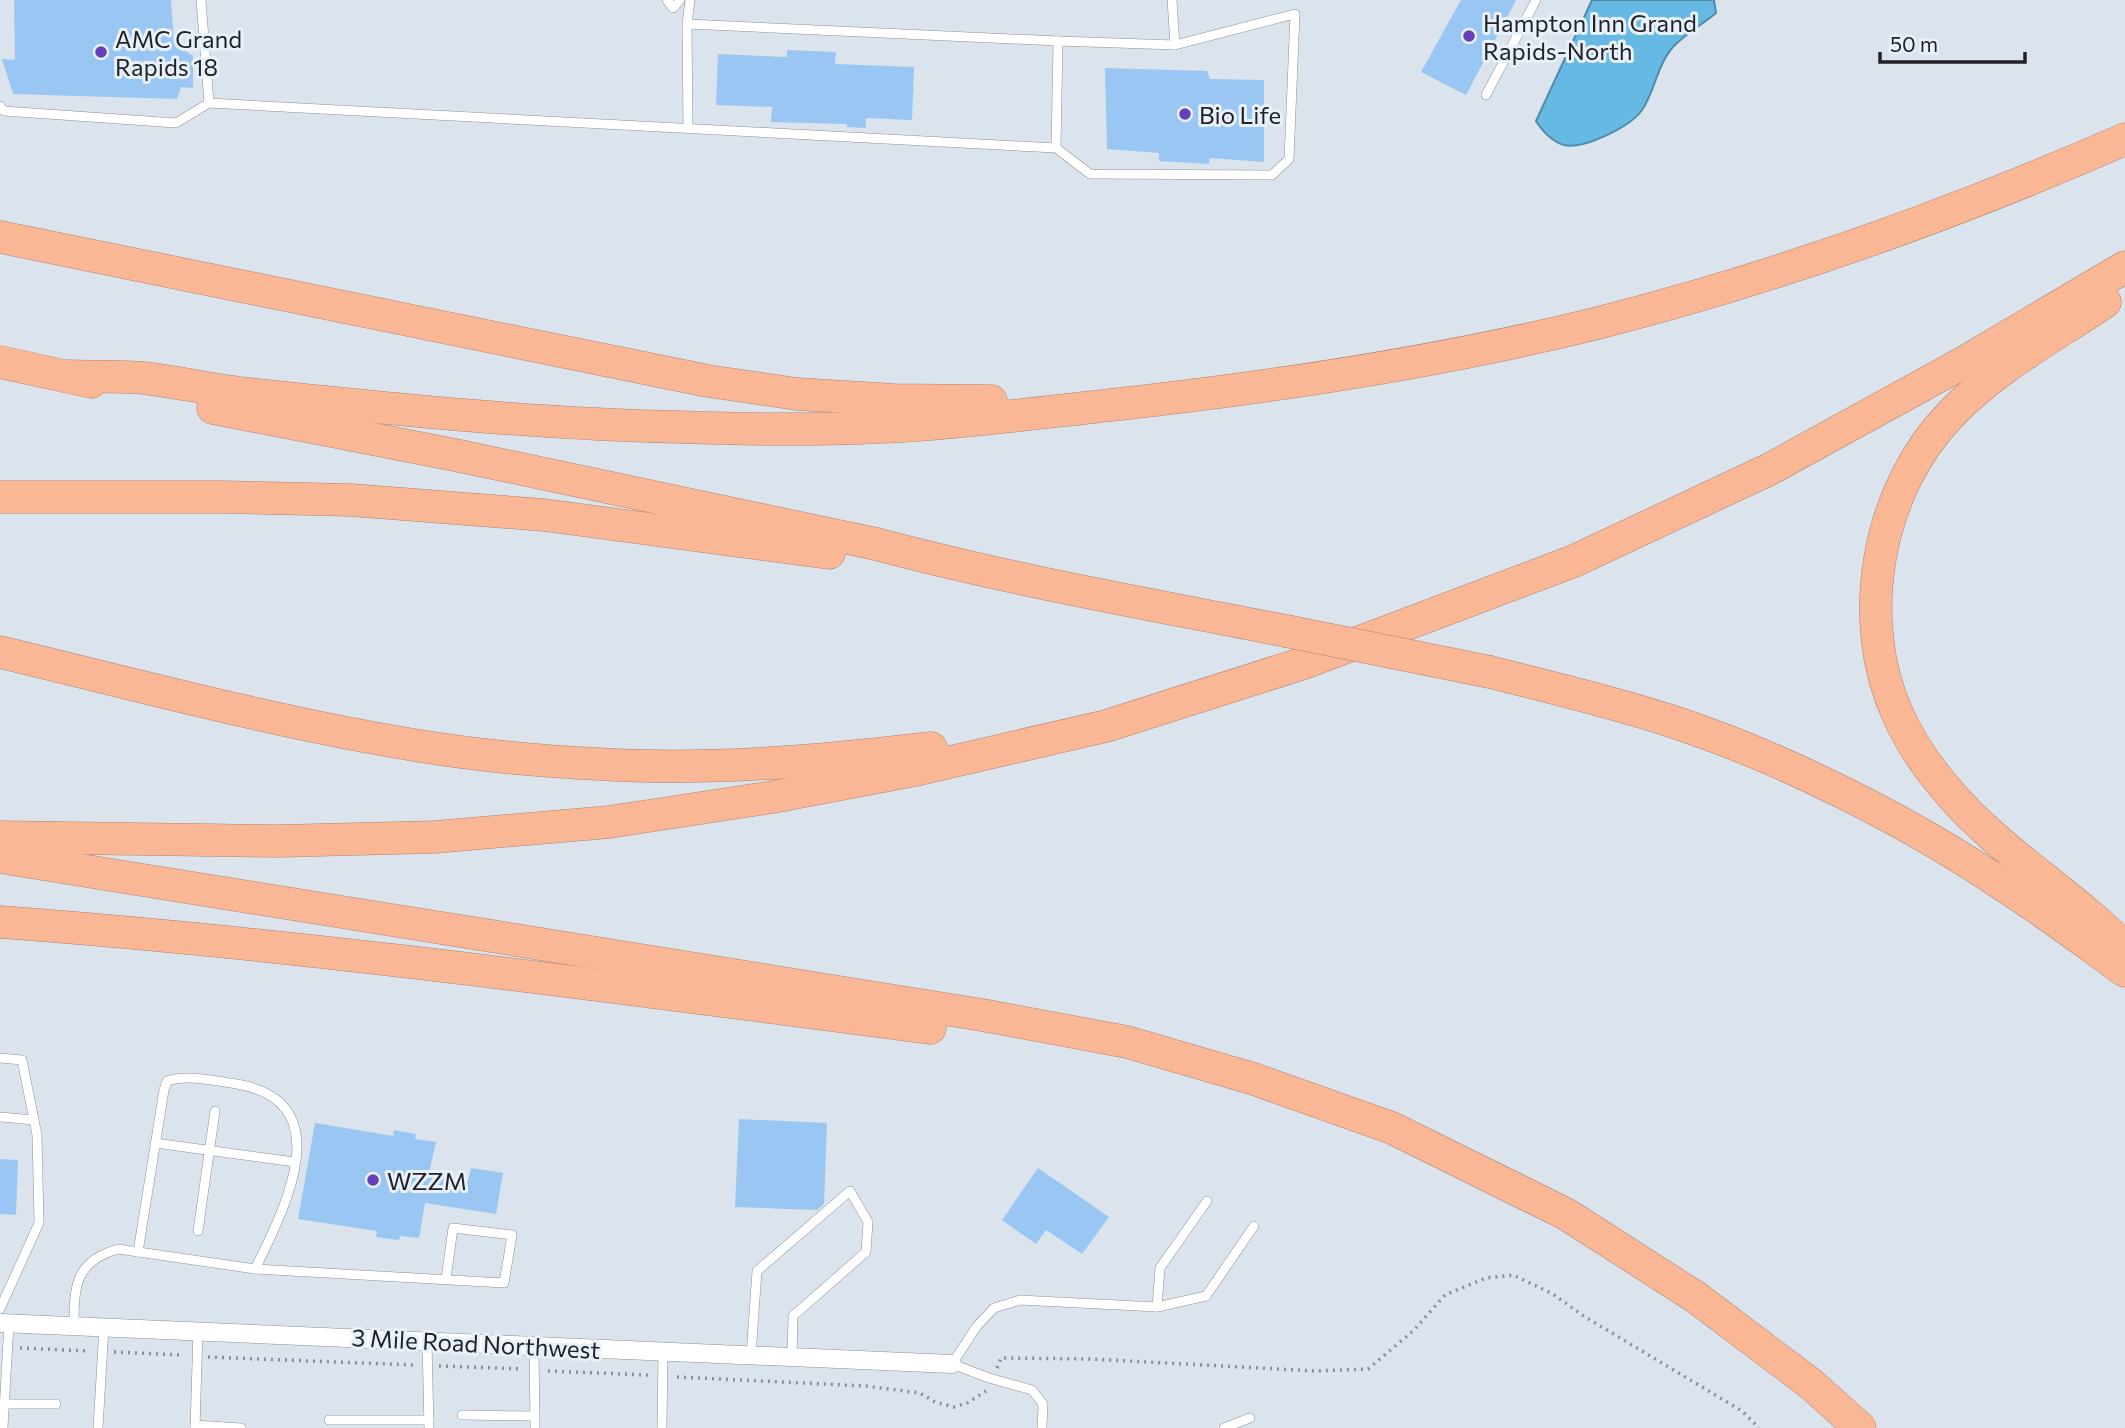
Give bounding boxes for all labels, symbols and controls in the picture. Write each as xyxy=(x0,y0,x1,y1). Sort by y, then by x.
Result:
place label: Hampton Inn Grand Rapids-North xyxy=(1483,8,1697,65)
scale bar xyxy=(1880,21,2025,65)
place label: AMC Grand Rapids 18 xyxy=(115,24,242,81)
marker: Hampton Inn Grand Rapids-North xyxy=(1461,28,1477,44)
text: 50 m xyxy=(1890,31,1938,56)
marker: AMC Grand Rapids 18 xyxy=(93,44,109,60)
place label: Bio Life xyxy=(1199,100,1281,129)
marker: Bio Life xyxy=(1177,106,1193,122)
place label: WZZM xyxy=(387,1166,467,1195)
marker: WZZM xyxy=(365,1172,381,1188)
street label: 3 Mile Road Northwest xyxy=(351,1322,601,1364)

